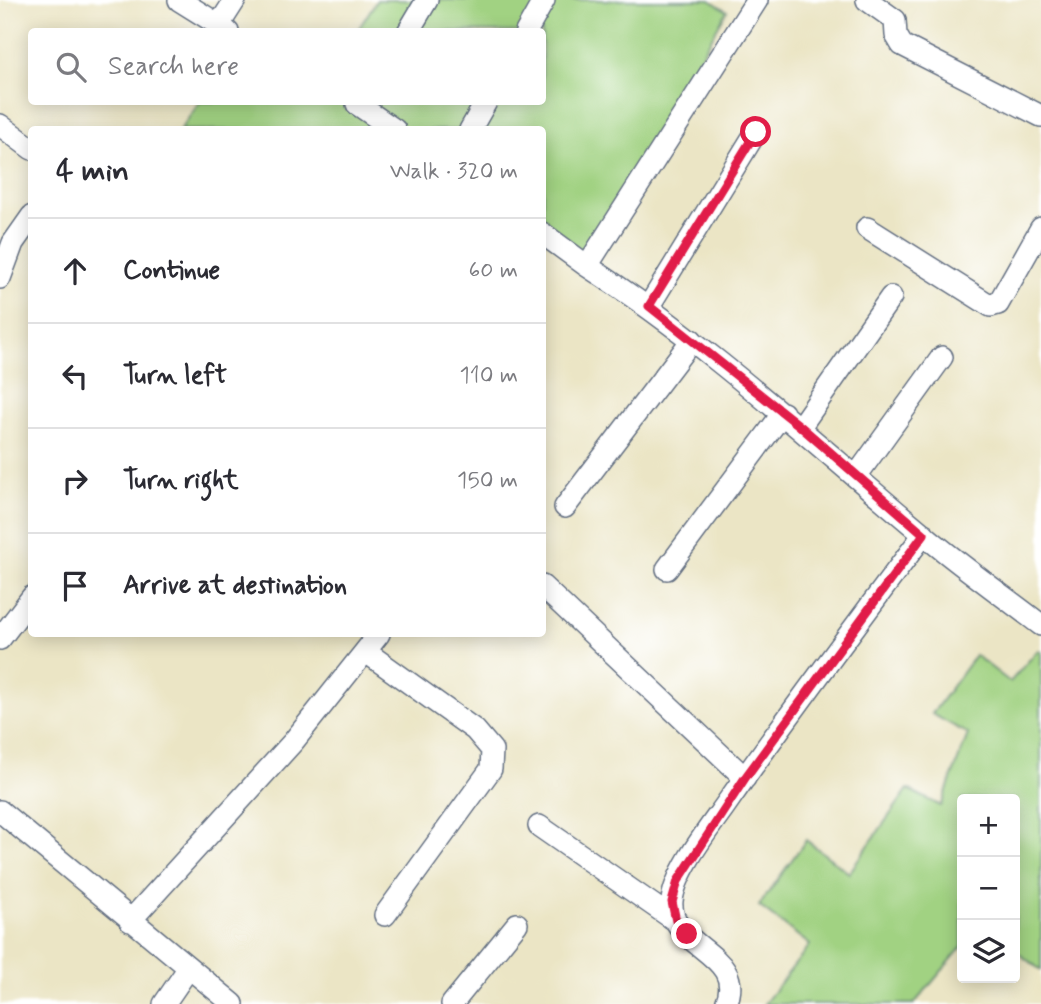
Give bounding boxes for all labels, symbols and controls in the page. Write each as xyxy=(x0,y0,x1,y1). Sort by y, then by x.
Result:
search box xyxy=(28,28,546,105)
icon: search xyxy=(52,48,90,86)
text: Search here xyxy=(108,50,239,84)
route start xyxy=(740,116,771,147)
text: 4 min xyxy=(56,152,129,191)
text: Walk · 320 m xyxy=(390,157,518,187)
icon: ahead xyxy=(56,252,94,290)
text: Continue xyxy=(123,254,220,288)
text: 60 m xyxy=(469,256,518,286)
icon: left xyxy=(56,357,94,395)
text: Turn left xyxy=(123,359,227,393)
text: 110 m xyxy=(459,361,518,391)
icon: right xyxy=(56,462,94,500)
text: Turn right xyxy=(123,464,239,498)
text: 150 m xyxy=(457,466,518,496)
icon: arrive xyxy=(56,567,94,605)
text: Arrive at destination xyxy=(123,569,347,603)
map controls xyxy=(957,794,1020,983)
button: + xyxy=(957,794,1020,857)
button: − xyxy=(957,857,1020,920)
route end xyxy=(671,918,702,949)
button: layers xyxy=(957,920,1020,983)

